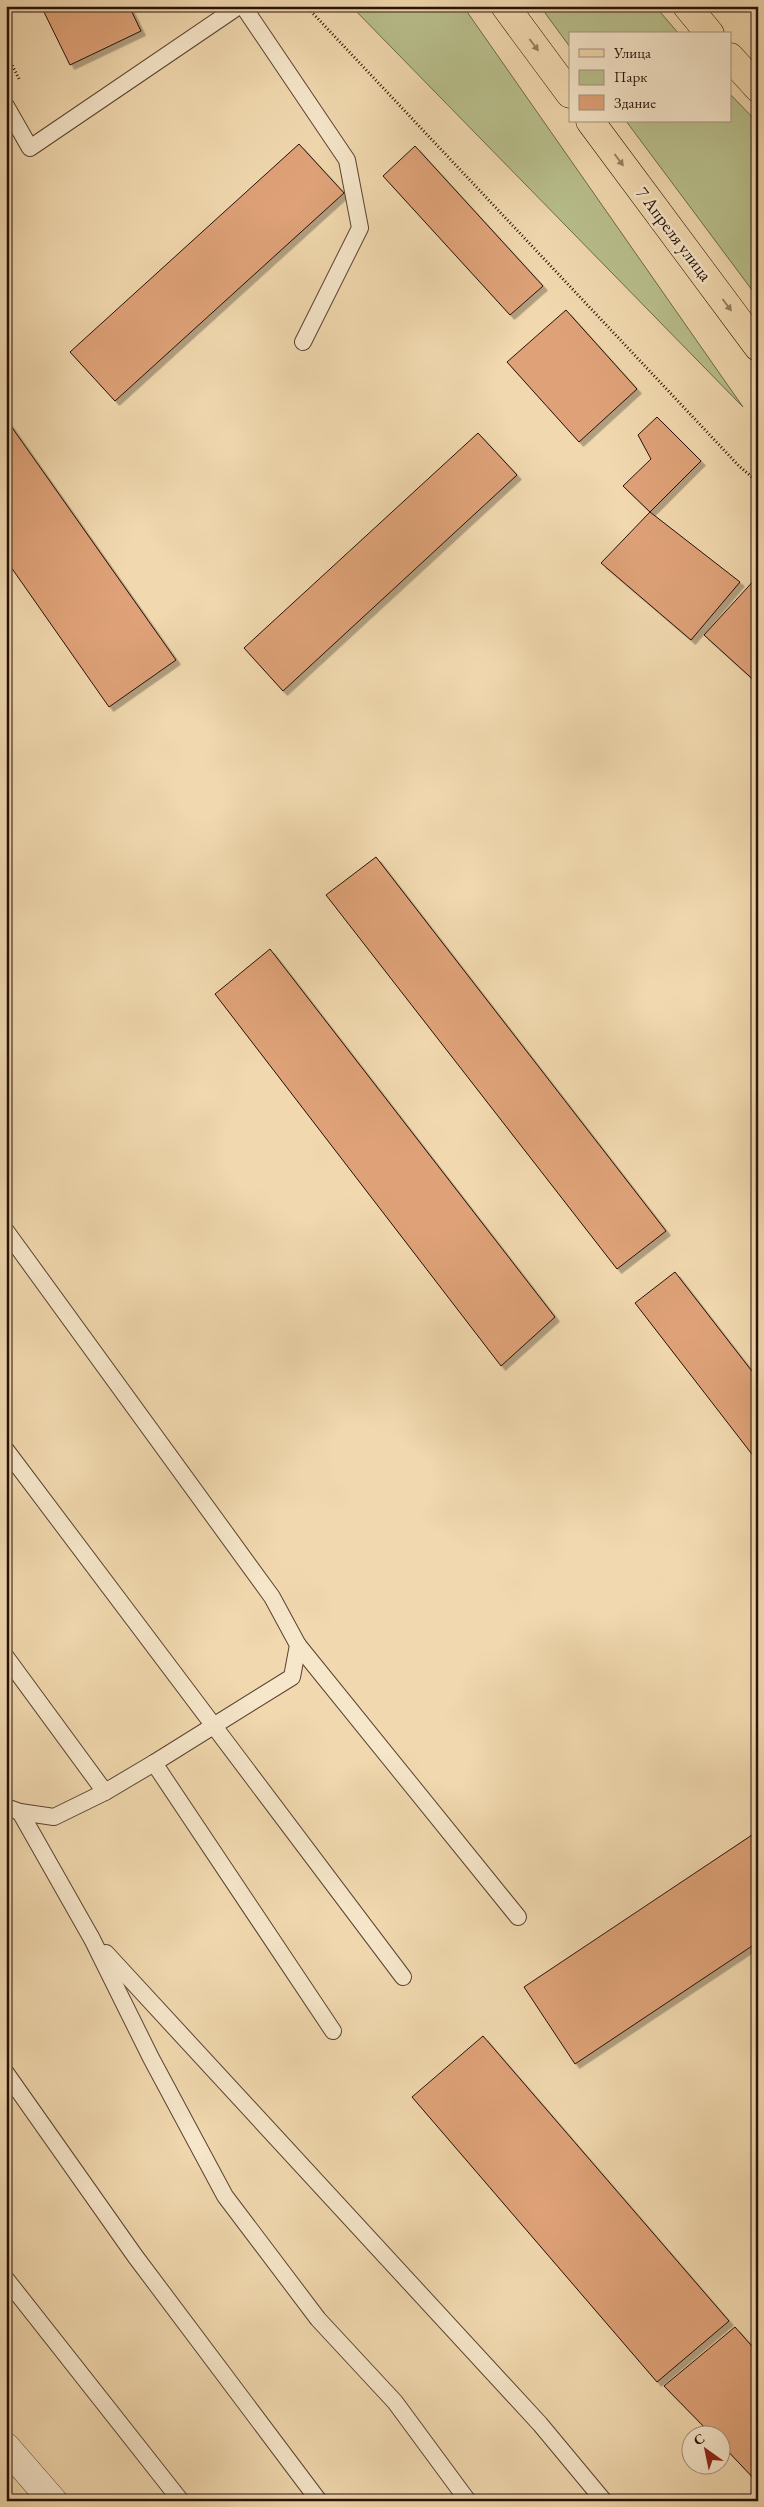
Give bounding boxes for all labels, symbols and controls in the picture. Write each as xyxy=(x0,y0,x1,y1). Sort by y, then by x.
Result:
legend xyxy=(569,32,732,122)
one-way arrow xyxy=(529,38,539,52)
text: Улица xyxy=(613,43,651,62)
text: Парк xyxy=(614,67,647,86)
text: Здание xyxy=(614,93,656,112)
one-way arrow xyxy=(614,153,624,167)
street label: 7 Апреля улица xyxy=(631,182,718,286)
one-way arrow xyxy=(721,298,732,311)
north arrow xyxy=(682,2424,732,2474)
text: С xyxy=(690,2429,708,2449)

